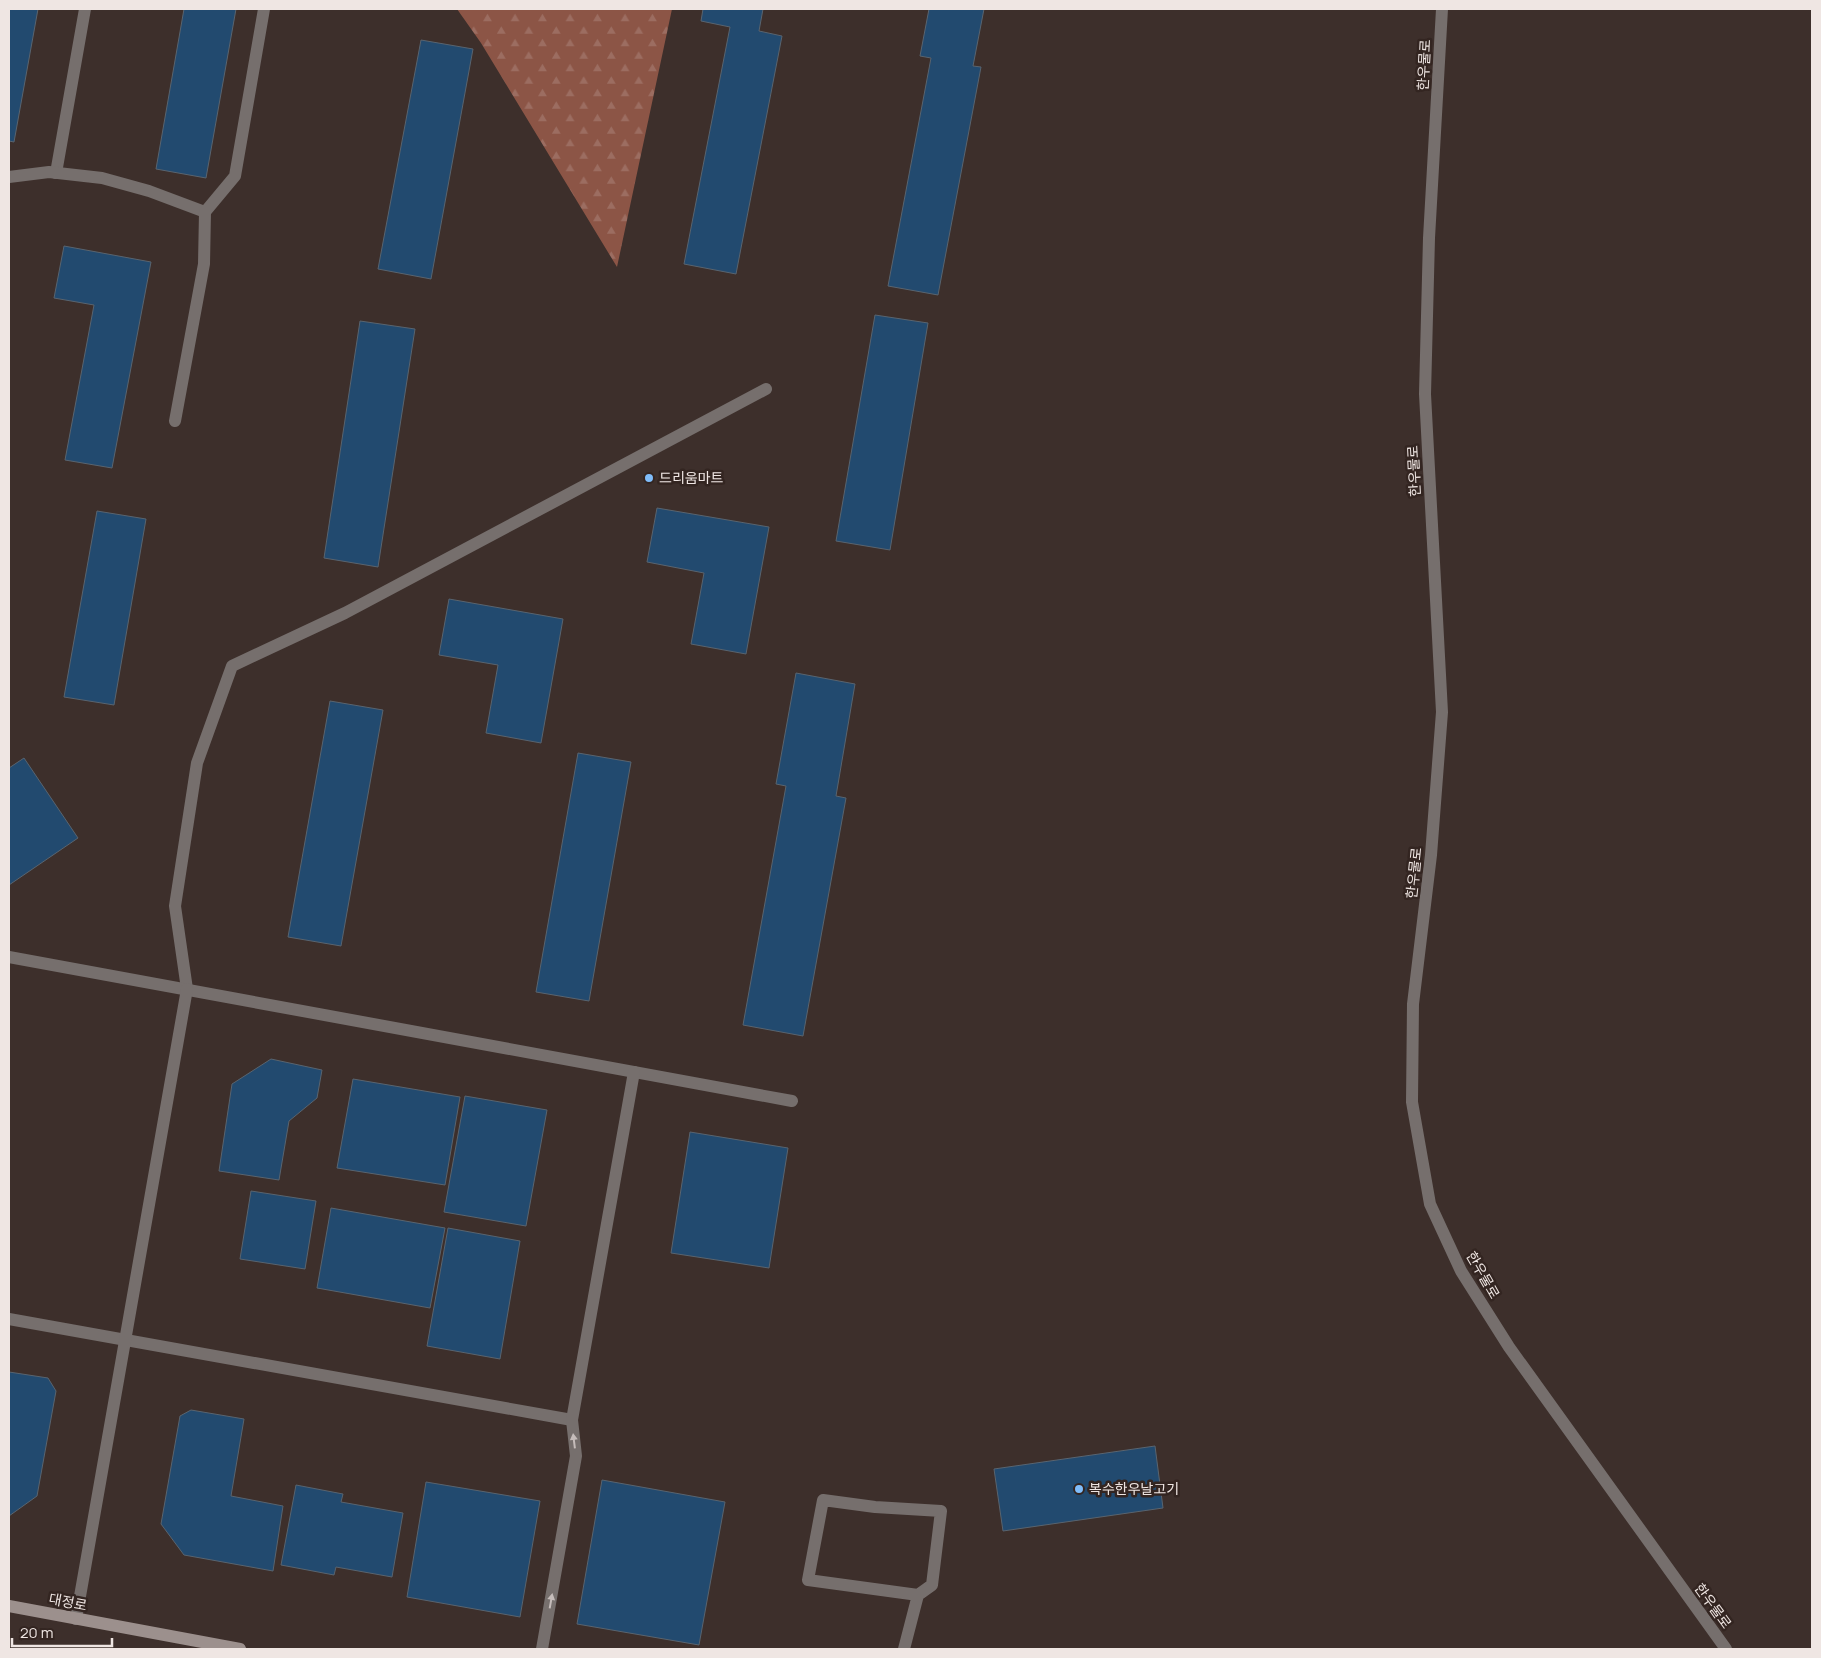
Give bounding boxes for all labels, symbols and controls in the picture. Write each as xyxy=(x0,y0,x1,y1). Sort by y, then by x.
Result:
street label: 한우물로 xyxy=(1413,39,1434,91)
street label: 한우물로 xyxy=(1403,445,1424,497)
place label: 드리움마트 xyxy=(659,468,724,487)
marker: 드리움마트 xyxy=(643,472,655,484)
street label: 한우물로 xyxy=(1401,846,1426,900)
street label: 한우물로 xyxy=(1462,1248,1505,1302)
one-way arrow xyxy=(570,1433,578,1449)
place label: 복수한우날고기 xyxy=(1089,1479,1179,1498)
marker: 복수한우날고기 xyxy=(1073,1483,1085,1495)
street label: 한우물로 xyxy=(1691,1579,1736,1632)
street label: 대정로 xyxy=(47,1588,89,1615)
one-way arrow xyxy=(547,1593,555,1609)
scale bar xyxy=(12,1616,112,1648)
text: 20 m xyxy=(20,1622,53,1643)

